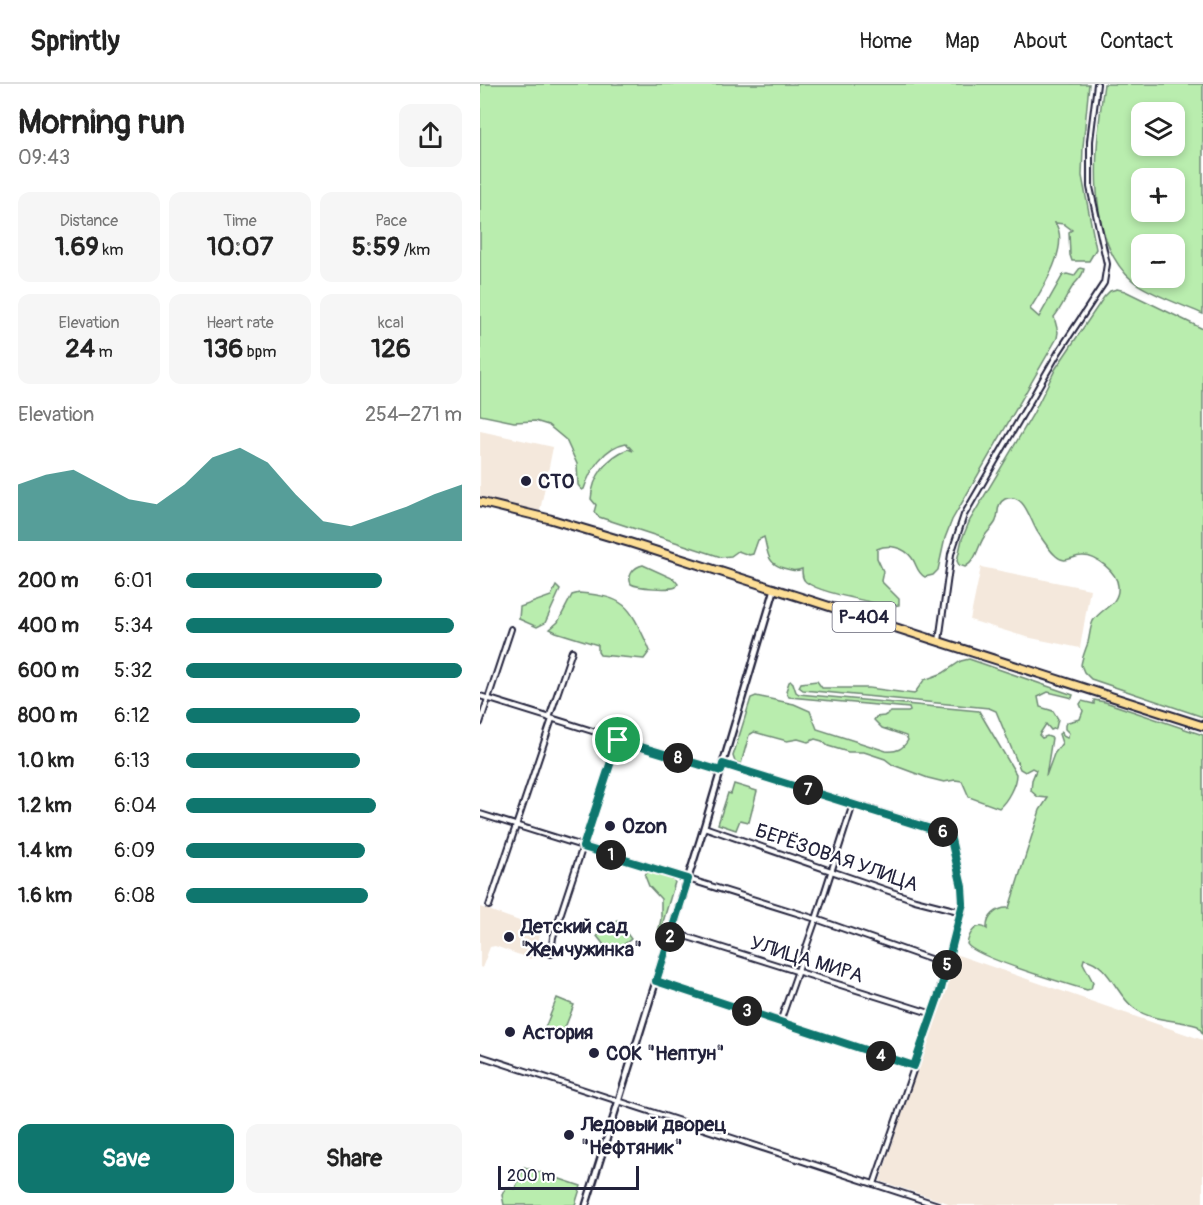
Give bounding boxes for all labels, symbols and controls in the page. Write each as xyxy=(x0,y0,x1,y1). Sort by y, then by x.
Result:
text: Sprintly xyxy=(30,24,120,59)
text: Home xyxy=(859,28,912,55)
text: Map xyxy=(945,28,980,55)
text: About xyxy=(1013,28,1067,55)
text: Contact xyxy=(1100,28,1173,55)
text: Morning run xyxy=(18,102,185,143)
map controls xyxy=(1131,102,1185,288)
button: layers xyxy=(1131,102,1185,156)
button: share xyxy=(399,104,462,167)
text: 09:43 xyxy=(18,145,70,170)
button: + xyxy=(1131,168,1185,222)
text: Distance xyxy=(60,211,118,231)
text: Time xyxy=(223,211,257,231)
text: Pace xyxy=(375,211,407,231)
text: 1.69 xyxy=(55,231,99,263)
text: 10:07 xyxy=(207,231,273,263)
text: 5:59 xyxy=(352,231,400,263)
button: − xyxy=(1131,234,1185,288)
text: km xyxy=(99,240,123,260)
text: /km xyxy=(400,240,430,260)
text: Elevation xyxy=(59,313,119,333)
text: Heart rate xyxy=(206,313,274,333)
text: kcal xyxy=(378,313,404,333)
text: 24 xyxy=(65,333,95,365)
text: 136 xyxy=(204,333,243,365)
text: 126 xyxy=(371,333,411,365)
text: m xyxy=(95,342,113,362)
text: bpm xyxy=(243,342,276,362)
text: Elevation xyxy=(18,402,94,427)
text: 254–271 m xyxy=(365,402,462,427)
place label: СТО xyxy=(538,469,574,494)
marker: СТО xyxy=(519,474,533,488)
text: 200 m xyxy=(18,568,79,593)
text: 6:01 xyxy=(114,568,152,593)
road number: Р-404 xyxy=(832,602,896,632)
text: 400 m xyxy=(18,613,79,638)
text: 5:34 xyxy=(114,613,153,638)
text: 600 m xyxy=(18,658,79,683)
text: 5:32 xyxy=(114,658,153,683)
text: 800 m xyxy=(18,703,78,728)
text: 6:12 xyxy=(114,703,150,728)
pin xyxy=(592,714,643,765)
icon: arrive xyxy=(601,723,634,756)
pin: 8 xyxy=(663,743,693,773)
text: 1.0 km xyxy=(18,748,74,773)
text: 6:13 xyxy=(114,748,150,773)
text: 8 xyxy=(674,748,682,768)
pin: 7 xyxy=(793,775,823,805)
text: 7 xyxy=(804,780,812,800)
text: 1.2 km xyxy=(18,793,72,818)
text: 6:04 xyxy=(114,793,156,818)
place label: Ozon xyxy=(622,814,667,839)
pin: 6 xyxy=(928,817,958,847)
street label: БЕРЁЗОВАЯ УЛИЦА xyxy=(752,818,922,897)
marker: Ozon xyxy=(603,819,617,833)
text: 6 xyxy=(938,822,948,842)
text: 1.4 km xyxy=(18,838,72,863)
text: 6:09 xyxy=(114,838,155,863)
pin: 1 xyxy=(596,840,626,870)
text: 1 xyxy=(608,845,614,865)
text: 1.6 km xyxy=(18,883,72,908)
text: 6:08 xyxy=(114,883,155,908)
place label: Детский сад "Жемчужинка" xyxy=(520,914,642,962)
pin: 2 xyxy=(655,922,685,952)
text: 2 xyxy=(666,927,674,947)
marker: Детский сад "Жемчужинка" xyxy=(502,930,516,944)
street label: УЛИЦА МИРА xyxy=(747,930,866,989)
pin: 5 xyxy=(932,950,962,980)
text: 5 xyxy=(943,955,951,975)
pin: 3 xyxy=(732,996,762,1026)
text: 3 xyxy=(743,1001,751,1021)
place label: Астория xyxy=(522,1020,593,1045)
marker: Астория xyxy=(503,1025,517,1039)
place label: СОК "Нептун" xyxy=(606,1041,724,1066)
pin: 4 xyxy=(866,1041,896,1071)
marker: СОК "Нептун" xyxy=(587,1046,601,1060)
text: 4 xyxy=(876,1046,886,1066)
place label: Ледовый дворец "Нефтяник" xyxy=(580,1112,727,1160)
button: Save xyxy=(18,1124,234,1193)
button: Share xyxy=(246,1124,462,1193)
marker: Ледовый дворец "Нефтяник" xyxy=(562,1128,576,1142)
scale bar xyxy=(498,1163,639,1190)
text: 200 m xyxy=(507,1166,555,1186)

